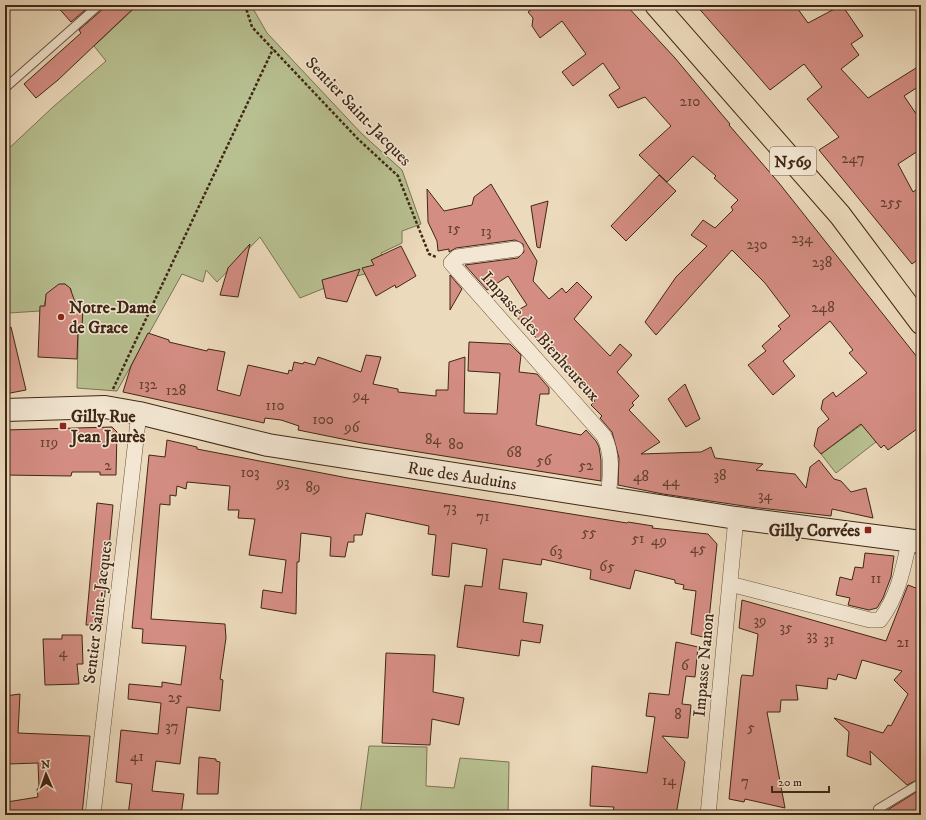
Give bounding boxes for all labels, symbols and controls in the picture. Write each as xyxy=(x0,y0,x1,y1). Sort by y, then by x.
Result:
street label: Sentier Saint-Jacques xyxy=(301,52,416,171)
house number: 210 xyxy=(680,92,700,111)
road number: N569 xyxy=(770,147,816,175)
house number: 247 xyxy=(841,149,865,168)
house number: 255 xyxy=(880,193,903,212)
house number: 15 xyxy=(448,219,461,238)
house number: 13 xyxy=(480,222,492,241)
house number: 234 xyxy=(791,229,813,248)
house number: 230 xyxy=(746,235,768,254)
house number: 238 xyxy=(812,253,832,272)
street label: Impasse des Bienheureux xyxy=(476,267,605,407)
place label: Notre-Dame de Grace xyxy=(69,297,156,339)
house number: 248 xyxy=(811,298,835,317)
marker: Notre-Dame de Grace xyxy=(56,312,66,322)
house number: 132 xyxy=(139,375,158,394)
house number: 128 xyxy=(166,381,186,400)
house number: 94 xyxy=(352,386,369,405)
house number: 110 xyxy=(265,396,285,415)
place label: Gilly Rue Jean Jaurès xyxy=(69,406,145,448)
house number: 100 xyxy=(312,410,334,429)
house number: 96 xyxy=(343,418,361,437)
marker: Gilly Rue Jean Jaurès xyxy=(58,421,68,431)
house number: 84 xyxy=(425,430,441,449)
house number: 119 xyxy=(40,433,58,452)
house number: 80 xyxy=(448,435,464,454)
house number: 68 xyxy=(506,443,522,462)
house number: 56 xyxy=(536,451,553,470)
house number: 2 xyxy=(104,456,112,475)
house number: 52 xyxy=(579,456,594,475)
street label: Rue des Auduins xyxy=(406,457,518,496)
house number: 103 xyxy=(240,463,260,482)
house number: 38 xyxy=(713,466,727,485)
house number: 48 xyxy=(633,467,649,486)
house number: 44 xyxy=(662,472,680,491)
house number: 93 xyxy=(275,473,290,492)
house number: 89 xyxy=(306,478,321,497)
house number: 34 xyxy=(758,486,772,505)
house number: 73 xyxy=(443,498,457,517)
house number: 71 xyxy=(476,507,490,526)
place label: Gilly Corvées xyxy=(769,520,860,542)
house number: 55 xyxy=(582,523,597,542)
marker: Gilly Corvées xyxy=(863,525,873,535)
house number: 51 xyxy=(632,529,644,548)
house number: 49 xyxy=(651,531,667,550)
street label: Sentier Saint-Jacques xyxy=(78,539,118,685)
house number: 45 xyxy=(690,539,707,558)
house number: 63 xyxy=(549,542,563,561)
house number: 65 xyxy=(599,557,615,576)
house number: 11 xyxy=(870,569,882,588)
house number: 39 xyxy=(753,611,767,630)
street label: Impasse Nanon xyxy=(688,612,720,718)
house number: 35 xyxy=(779,618,793,637)
house number: 33 xyxy=(806,626,818,645)
house number: 31 xyxy=(823,630,835,649)
house number: 21 xyxy=(897,633,909,652)
house number: 4 xyxy=(59,643,68,662)
house number: 6 xyxy=(681,656,690,675)
house number: 25 xyxy=(168,688,183,707)
house number: 8 xyxy=(674,705,682,724)
house number: 37 xyxy=(165,717,179,736)
house number: 5 xyxy=(747,718,755,737)
house number: 41 xyxy=(130,747,144,766)
north arrow xyxy=(26,754,66,794)
text: N xyxy=(41,758,50,772)
scale bar xyxy=(772,768,829,794)
house number: 14 xyxy=(662,771,676,790)
house number: 7 xyxy=(741,772,749,791)
text: 20 m xyxy=(778,775,802,790)

